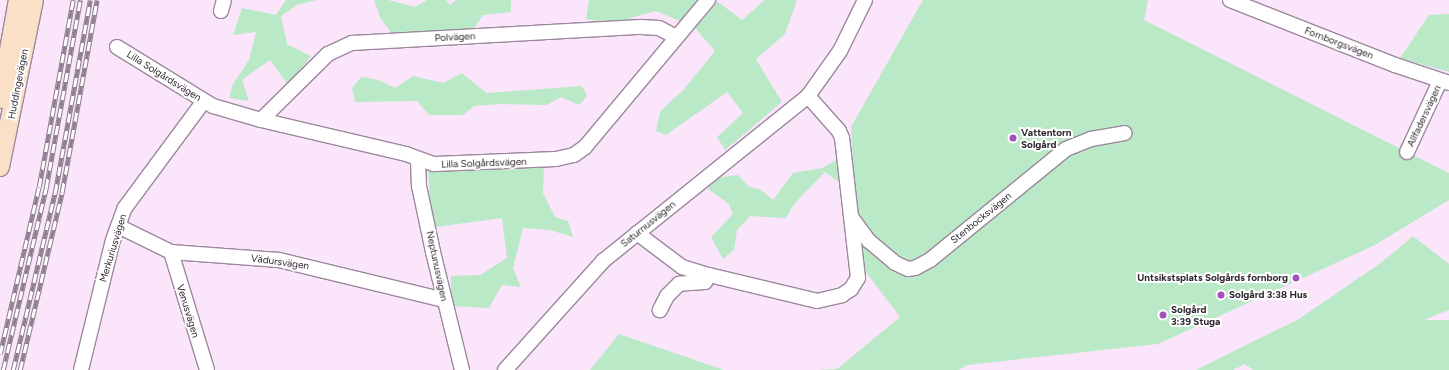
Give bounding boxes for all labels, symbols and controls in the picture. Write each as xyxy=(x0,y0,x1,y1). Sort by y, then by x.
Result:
street label: Fornborgsvägen xyxy=(1303,24,1375,62)
street label: Polvägen xyxy=(434,30,476,44)
street label: Huddingevägen xyxy=(5,48,31,120)
street label: Lilla Solgårdsvägen xyxy=(124,48,204,104)
street label: Allfadersvägen xyxy=(1405,83,1443,149)
place label: Vattentorn Solgård xyxy=(1021,126,1072,150)
marker: Vattentorn Solgård xyxy=(1008,133,1018,143)
street label: Lilla Solgårdsvägen xyxy=(441,156,527,170)
street label: Stenbocksvägen xyxy=(948,190,1014,246)
street label: Saturnusvägen xyxy=(618,198,678,250)
street label: Merkuriusvägen xyxy=(97,212,129,284)
street label: Neptunusvägen xyxy=(424,230,450,302)
street label: Vädursvägen xyxy=(250,252,310,272)
place label: Untsikstsplats Solgårds fornborg xyxy=(1137,272,1288,284)
marker: Untsikstsplats Solgårds fornborg xyxy=(1291,273,1301,283)
street label: Venusvägen xyxy=(174,283,202,339)
place label: Solgård 3:38 Hus xyxy=(1229,289,1307,301)
marker: Solgård 3:38 Hus xyxy=(1216,290,1226,300)
place label: Solgård 3:39 Stuga xyxy=(1171,303,1220,326)
marker: Solgård 3:39 Stuga xyxy=(1158,310,1168,320)

